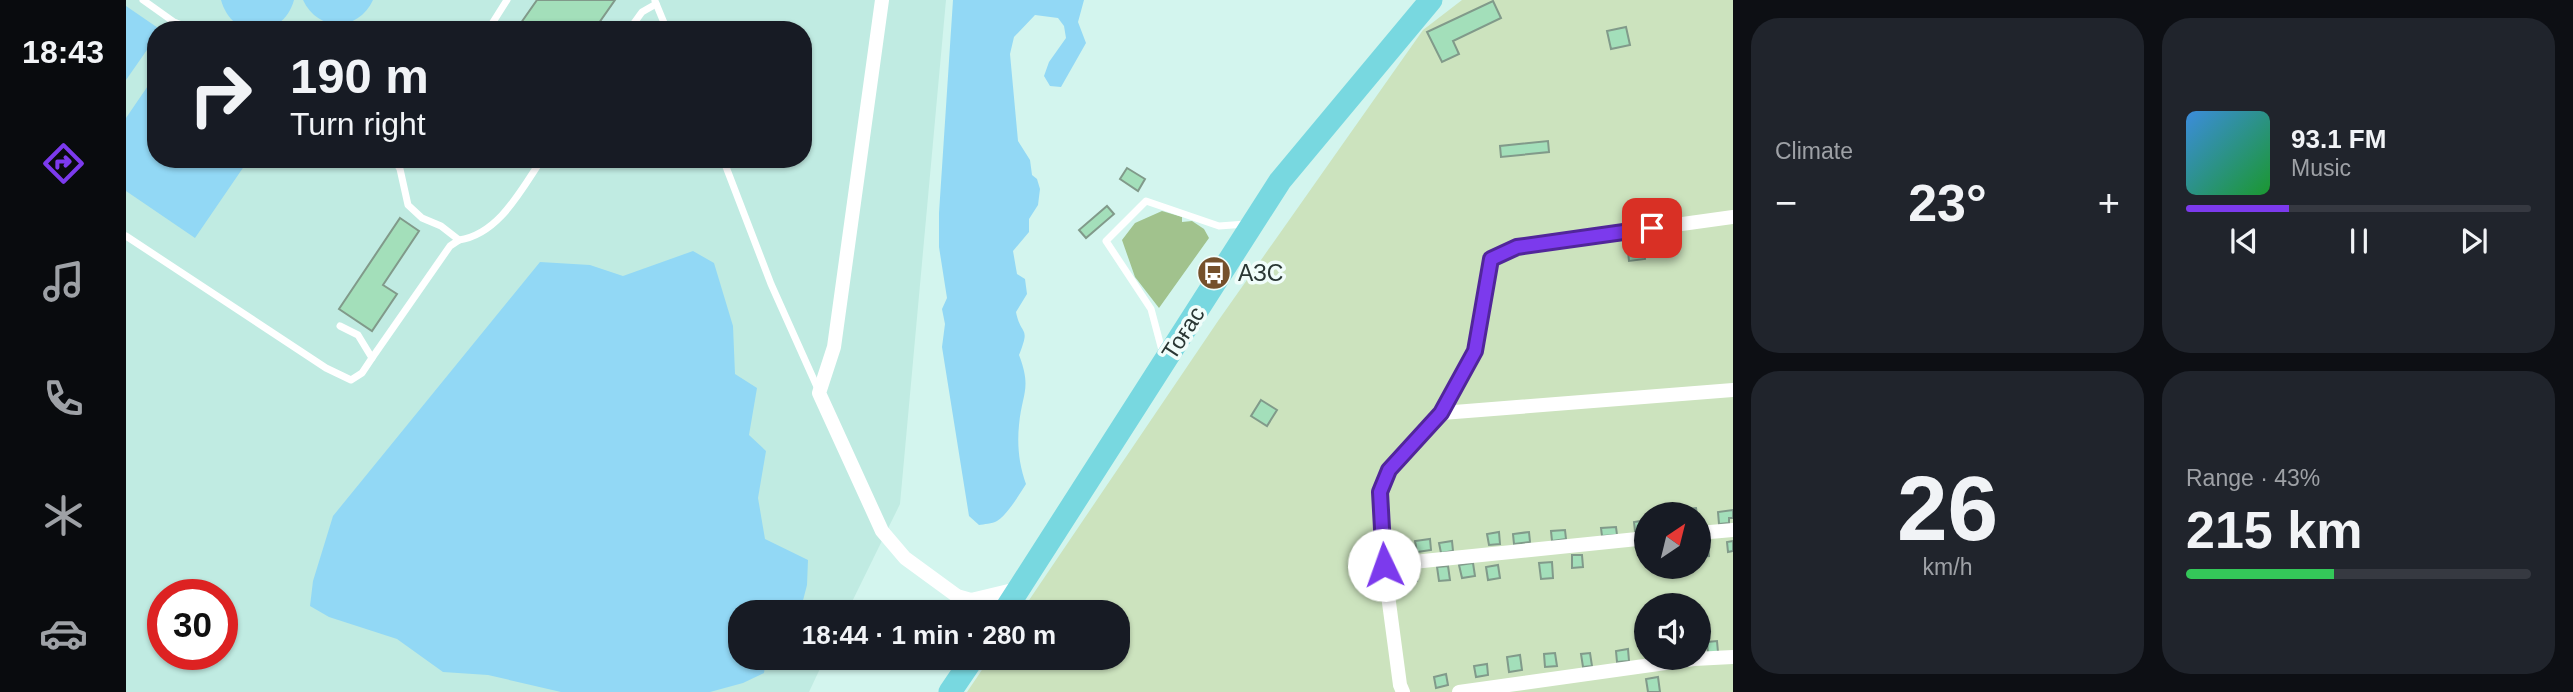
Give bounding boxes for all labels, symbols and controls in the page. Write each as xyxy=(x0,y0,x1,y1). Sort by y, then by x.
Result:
text: 18:43 xyxy=(22,34,104,70)
icon: right xyxy=(175,49,266,140)
text: 190 m xyxy=(290,49,429,103)
text: Turn right xyxy=(290,106,426,142)
text: 93.1 FM xyxy=(2291,124,2386,154)
text: Climate xyxy=(1775,138,1853,164)
icon: directions xyxy=(39,139,88,188)
text: Music xyxy=(2291,155,2351,181)
text: 23° xyxy=(1908,174,1987,232)
text: − xyxy=(1775,182,1797,224)
text: + xyxy=(2098,182,2120,224)
pin xyxy=(1622,198,1682,258)
icon: arrive xyxy=(1633,209,1671,247)
icon: previous xyxy=(2225,222,2263,260)
icon: pause xyxy=(2340,222,2378,260)
icon: next xyxy=(2455,222,2493,260)
bus stop icon: АЗС xyxy=(1195,254,1233,292)
icon: music xyxy=(39,257,88,306)
place label: АЗС xyxy=(1238,260,1283,286)
street label: Тоғас xyxy=(1156,302,1210,364)
icon: phone xyxy=(39,374,88,423)
text: 26 xyxy=(1897,458,1998,559)
text: Range · 43% xyxy=(2186,465,2320,491)
icon: climate xyxy=(39,491,88,540)
text: 215 km xyxy=(2186,501,2362,559)
north arrow xyxy=(1634,502,1712,579)
map controls xyxy=(1634,502,1711,670)
position arrow xyxy=(1347,528,1421,602)
text: km/h xyxy=(1923,554,1972,580)
speed limit sign: 30 xyxy=(147,579,238,670)
button: sound xyxy=(1634,593,1711,670)
icon: car xyxy=(39,609,88,658)
text: 18:44 · 1 min · 280 m xyxy=(802,620,1056,650)

